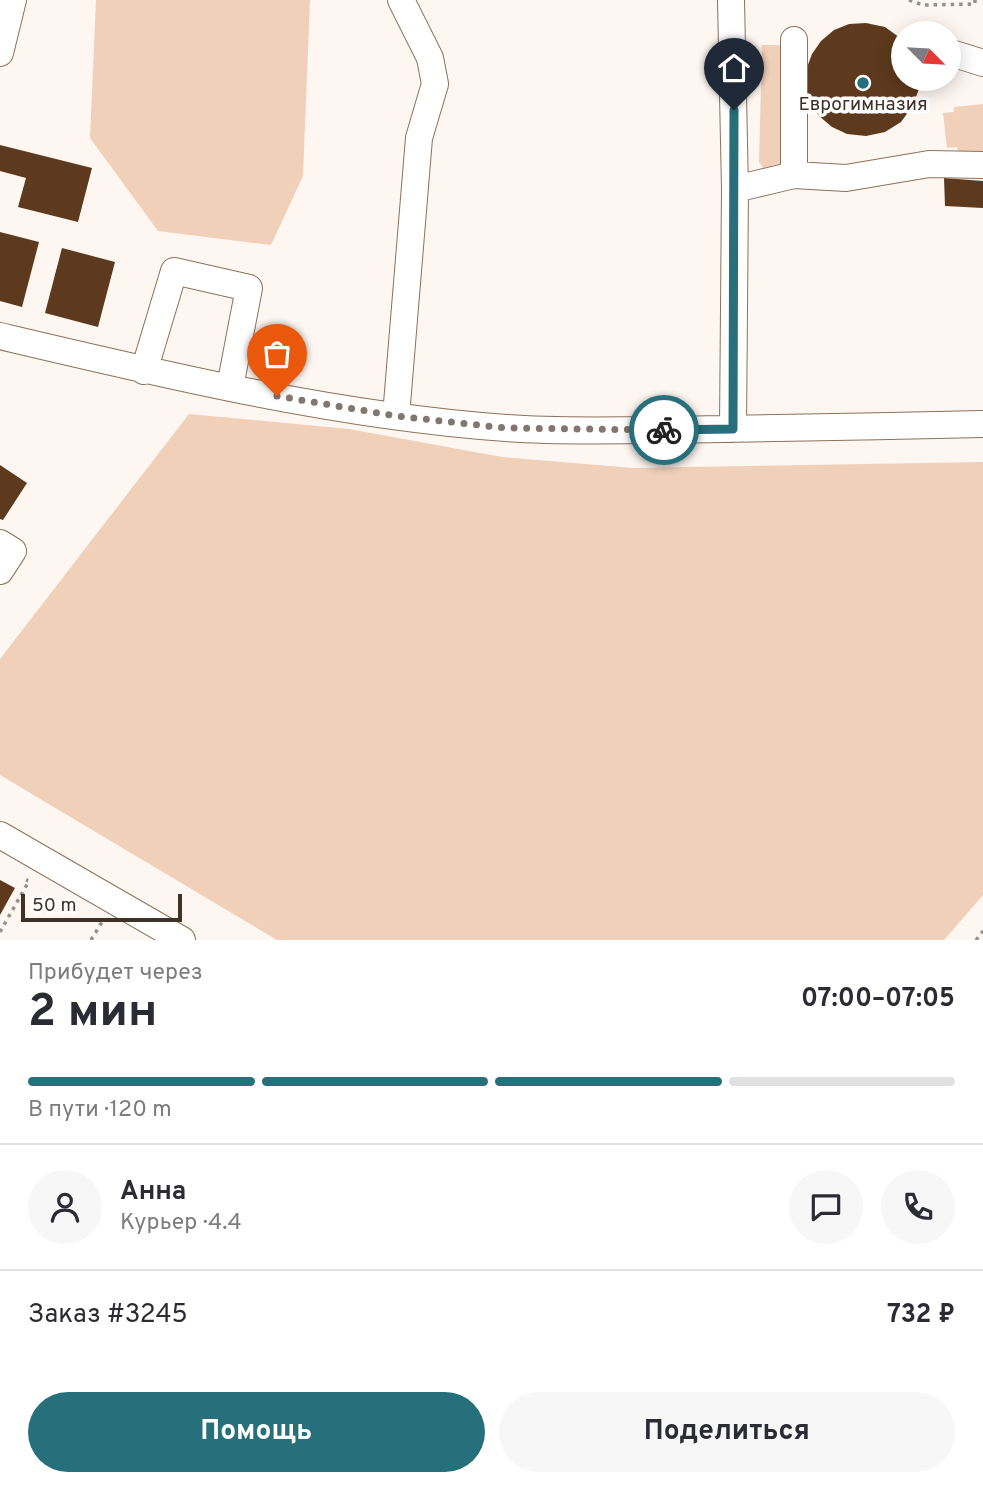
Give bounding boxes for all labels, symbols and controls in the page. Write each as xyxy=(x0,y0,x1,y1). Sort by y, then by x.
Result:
north arrow xyxy=(891,21,961,91)
map controls xyxy=(891,21,961,91)
pin xyxy=(704,38,764,110)
icon: home xyxy=(715,49,753,87)
marker: Еврогимназия xyxy=(855,75,871,91)
place label: Еврогимназия xyxy=(798,93,928,117)
pin xyxy=(247,324,307,396)
icon: bag xyxy=(258,335,296,373)
courier xyxy=(629,395,699,465)
icon: bike xyxy=(645,411,683,449)
scale bar xyxy=(21,891,182,923)
text: 50 m xyxy=(32,894,77,918)
text: Прибудет через xyxy=(28,959,203,988)
text: 07:00–07:05 xyxy=(801,983,955,1016)
text: 2 мин xyxy=(28,984,157,1043)
text: В пути · 120 m xyxy=(28,1096,172,1125)
button: person xyxy=(28,1170,102,1244)
button: chat xyxy=(789,1170,863,1244)
button: phone xyxy=(881,1170,955,1244)
text: Анна xyxy=(120,1176,186,1209)
text: Курьер · 4.4 xyxy=(120,1209,242,1238)
text: Заказ #3245 xyxy=(28,1299,188,1332)
text: 732 ₽ xyxy=(887,1299,955,1332)
button: Помощь xyxy=(28,1392,485,1472)
button: Поделиться xyxy=(499,1392,955,1472)

